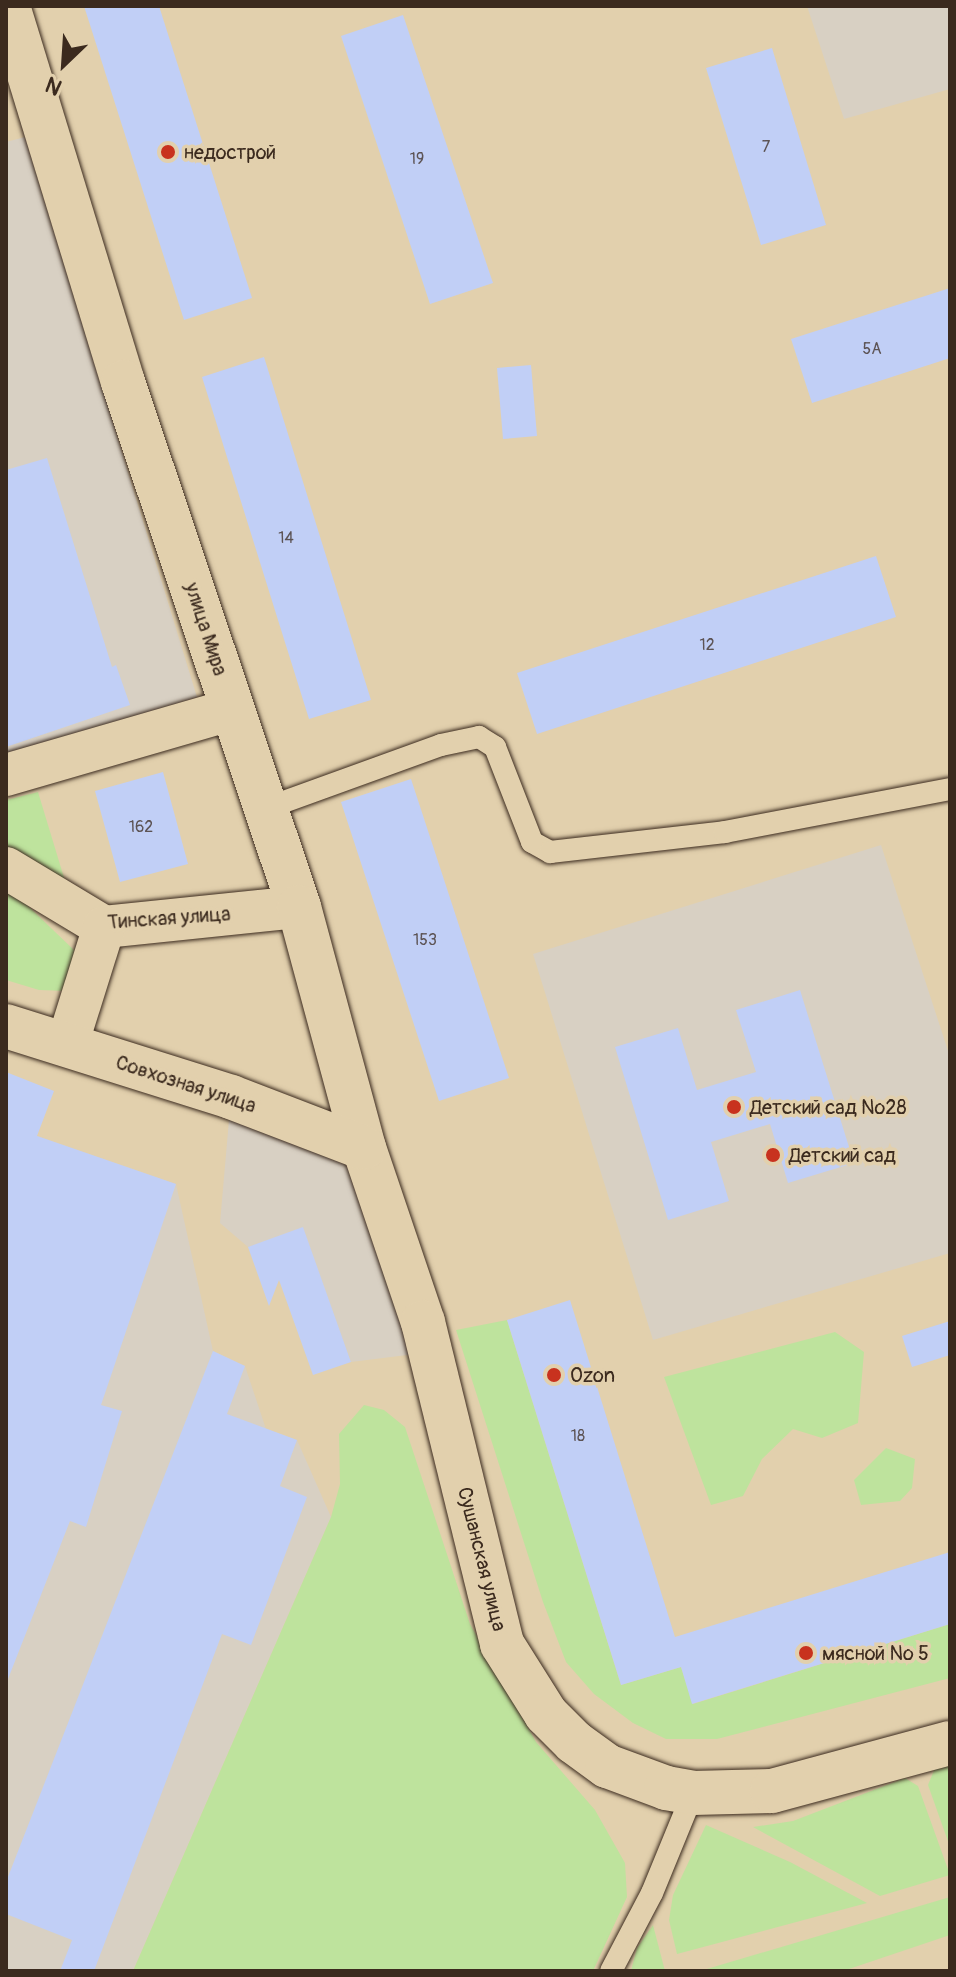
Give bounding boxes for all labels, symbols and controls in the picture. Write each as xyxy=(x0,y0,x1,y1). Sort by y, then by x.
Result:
north arrow xyxy=(24,24,104,104)
text: N xyxy=(41,70,67,102)
house number: 7 xyxy=(762,137,770,157)
place label: недострой xyxy=(184,140,276,164)
marker: недострой xyxy=(159,143,177,161)
house number: 19 xyxy=(410,149,424,169)
house number: 5А xyxy=(862,339,882,359)
house number: 14 xyxy=(278,528,294,548)
street label: улица Мира xyxy=(180,580,232,678)
house number: 12 xyxy=(699,635,715,655)
house number: 162 xyxy=(129,817,153,837)
street label: Тинская улица xyxy=(107,902,231,934)
house number: 153 xyxy=(413,930,437,950)
street label: Совхозная улица xyxy=(113,1050,259,1118)
place label: Детский сад №28 xyxy=(750,1095,907,1119)
marker: Детский сад №28 xyxy=(725,1098,743,1116)
place label: Детский сад xyxy=(789,1143,896,1167)
marker: Детский сад xyxy=(764,1146,782,1164)
place label: Ozon xyxy=(570,1363,615,1387)
marker: Ozon xyxy=(545,1366,563,1384)
house number: 18 xyxy=(571,1426,585,1446)
street label: Сушанская улица xyxy=(452,1484,512,1634)
place label: мясной № 5 xyxy=(822,1641,929,1665)
marker: мясной № 5 xyxy=(797,1644,815,1662)

